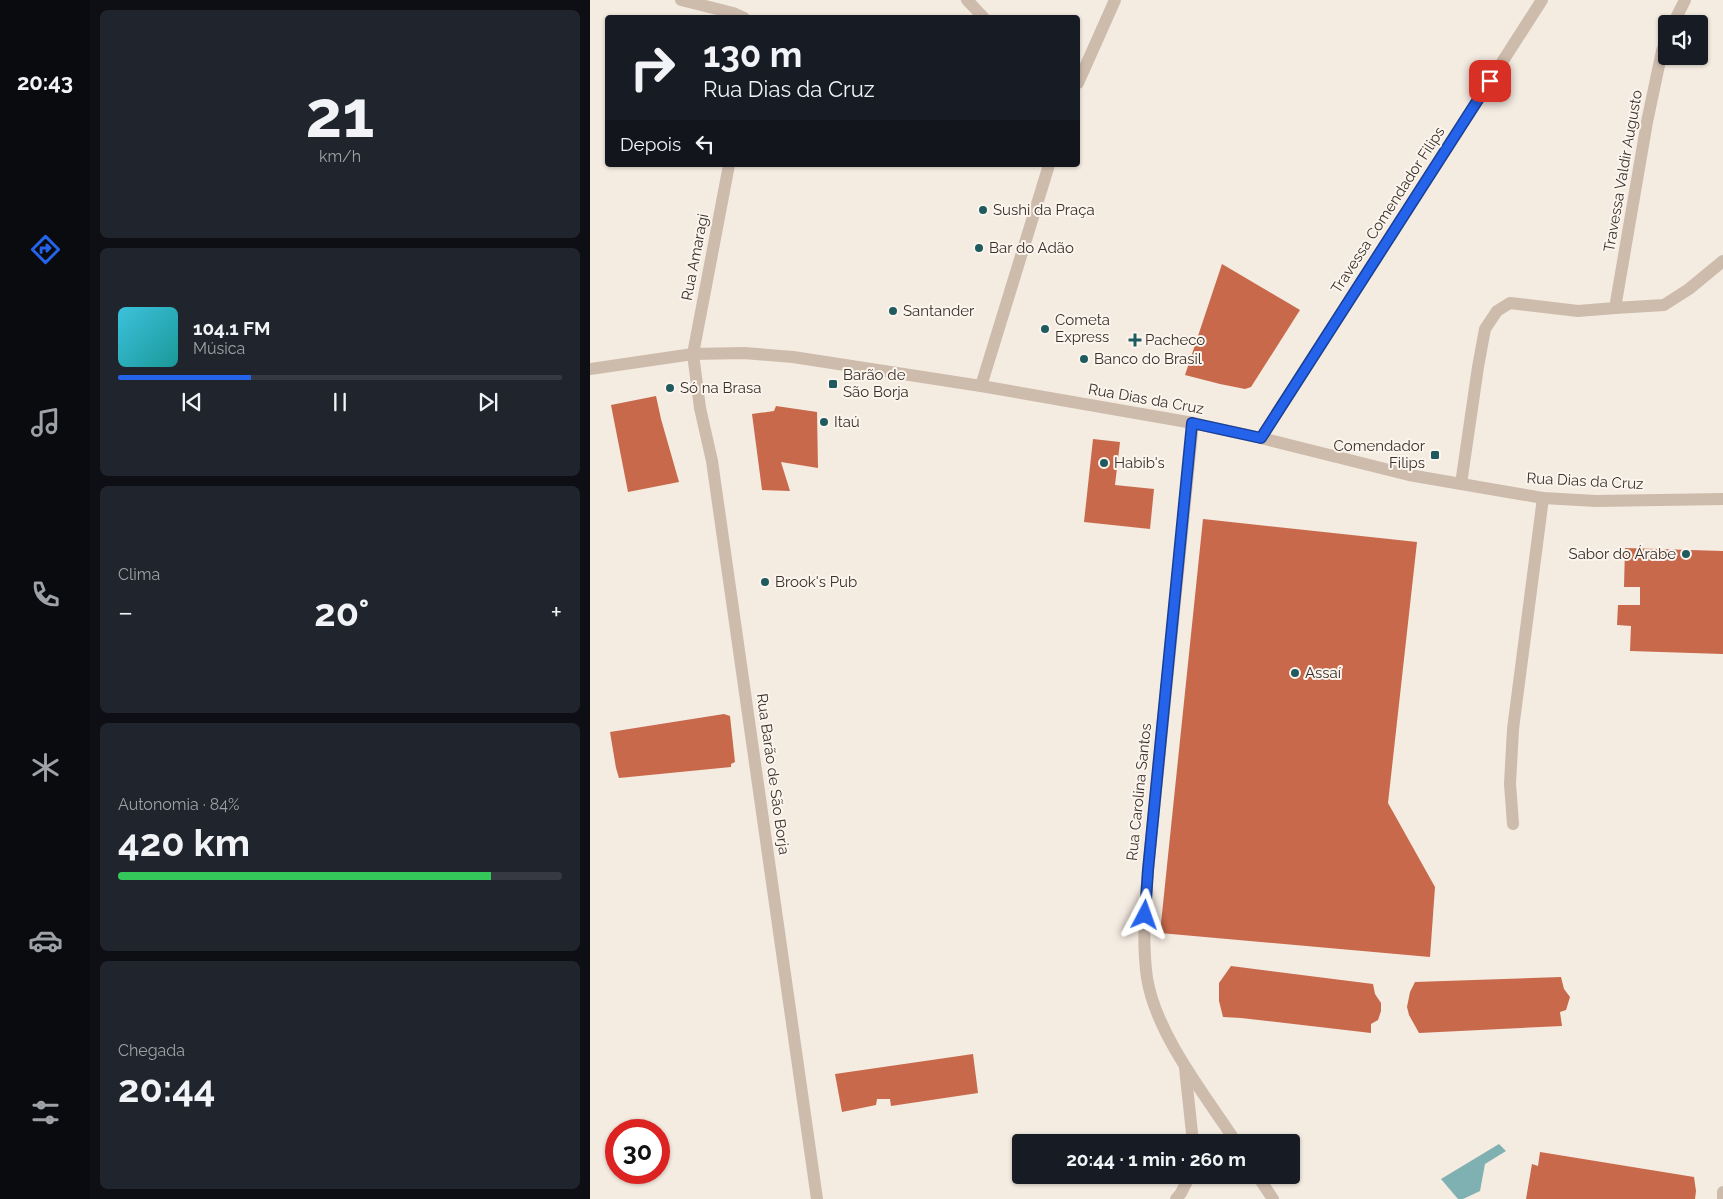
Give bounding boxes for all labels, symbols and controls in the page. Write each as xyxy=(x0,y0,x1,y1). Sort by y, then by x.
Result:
map controls xyxy=(1658,15,1708,65)
button: sound xyxy=(1658,15,1708,65)
text: 130 m xyxy=(703,34,802,75)
icon: right xyxy=(620,35,685,100)
pin xyxy=(1469,60,1511,102)
icon: arrive xyxy=(1476,67,1504,95)
text: 20:43 xyxy=(17,69,73,95)
text: 21 xyxy=(306,76,374,152)
text: Rua Dias da Cruz xyxy=(703,76,875,102)
street label: Travessa Valdir Augusto xyxy=(1600,89,1646,253)
street label: Travessa Comendador Filips xyxy=(1327,123,1449,297)
icon: left xyxy=(691,130,719,158)
text: Depois xyxy=(620,133,681,155)
text: km/h xyxy=(319,147,361,166)
place label: Sushi da Praça xyxy=(993,201,1095,219)
marker: Sushi da Praça xyxy=(977,204,989,216)
street label: Rua Amaragi xyxy=(678,212,712,302)
icon: directions xyxy=(28,232,63,267)
place label: Bar do Adão xyxy=(989,239,1074,257)
marker: Bar do Adão xyxy=(973,242,985,254)
place label: Santander xyxy=(903,302,975,320)
marker: Santander xyxy=(887,305,899,317)
place label: Cometa Express xyxy=(1055,311,1110,346)
text: 104.1 FM xyxy=(193,317,270,339)
marker: Cometa Express xyxy=(1039,323,1051,335)
place label: Pacheco xyxy=(1145,331,1205,349)
marker: Pacheco xyxy=(1129,334,1141,346)
text: Música xyxy=(193,339,245,358)
place label: Banco do Brasil xyxy=(1094,350,1203,368)
marker: Banco do Brasil xyxy=(1078,353,1090,365)
place label: Barão de São Borja xyxy=(843,366,909,401)
marker: Barão de São Borja xyxy=(827,378,839,390)
place label: Só na Brasa xyxy=(680,379,761,397)
street label: Rua Dias da Cruz xyxy=(1087,380,1205,418)
marker: Só na Brasa xyxy=(664,382,676,394)
icon: previous xyxy=(178,388,206,416)
icon: pause xyxy=(326,388,354,416)
icon: next xyxy=(474,388,502,416)
icon: music xyxy=(28,405,63,440)
place label: Itaú xyxy=(834,413,860,431)
marker: Itaú xyxy=(818,416,830,428)
place label: Comendador Filips xyxy=(1333,437,1426,472)
marker: Comendador Filips xyxy=(1429,449,1441,461)
place label: Habib's xyxy=(1114,454,1165,472)
marker: Habib's xyxy=(1098,457,1110,469)
street label: Rua Dias da Cruz xyxy=(1526,469,1644,493)
place label: Sabor do Árabe xyxy=(1569,545,1676,563)
marker: Sabor do Árabe xyxy=(1680,548,1692,560)
text: Clima xyxy=(118,565,160,584)
place label: Brook's Pub xyxy=(775,573,857,591)
marker: Brook's Pub xyxy=(759,576,771,588)
icon: phone xyxy=(28,577,63,612)
text: 20° xyxy=(314,590,369,635)
text: − xyxy=(118,596,133,629)
text: + xyxy=(550,596,562,629)
place label: Assaí xyxy=(1305,664,1342,682)
marker: Assaí xyxy=(1289,667,1301,679)
street label: Rua Barão de São Borja xyxy=(753,692,793,856)
street label: Rua Carolina Santos xyxy=(1123,722,1155,862)
icon: climate xyxy=(28,750,63,785)
text: Autonomia · 84% xyxy=(118,795,239,814)
text: 420 km xyxy=(118,820,250,865)
position arrow xyxy=(1118,888,1170,940)
icon: car xyxy=(28,923,63,958)
text: Chegada xyxy=(118,1041,185,1060)
text: 20:44 xyxy=(118,1066,216,1111)
icon: filters xyxy=(28,1095,63,1130)
speed limit sign: 30 xyxy=(605,1119,670,1184)
text: 20:44 · 1 min · 260 m xyxy=(1066,1148,1246,1170)

